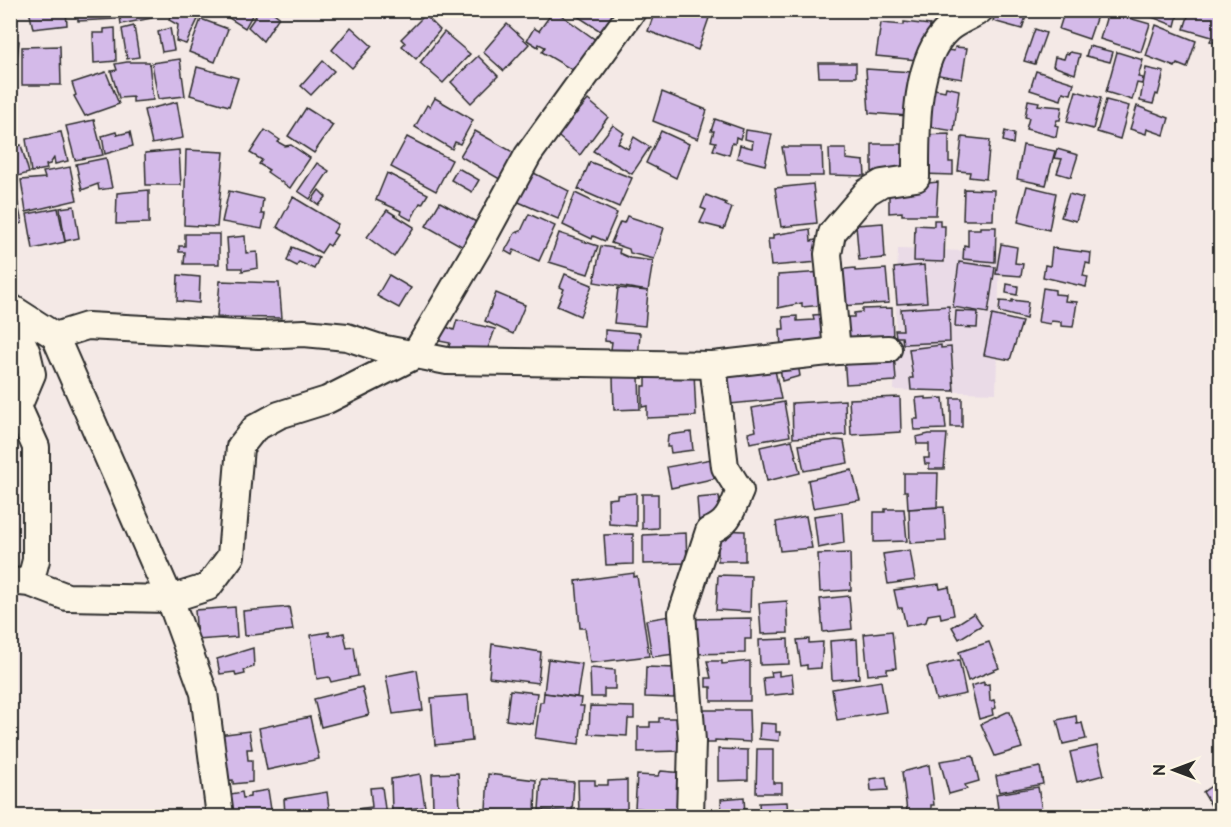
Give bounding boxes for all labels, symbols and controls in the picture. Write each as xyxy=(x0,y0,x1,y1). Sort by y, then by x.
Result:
north arrow xyxy=(1144,740,1204,800)
text: N xyxy=(1151,764,1170,776)

